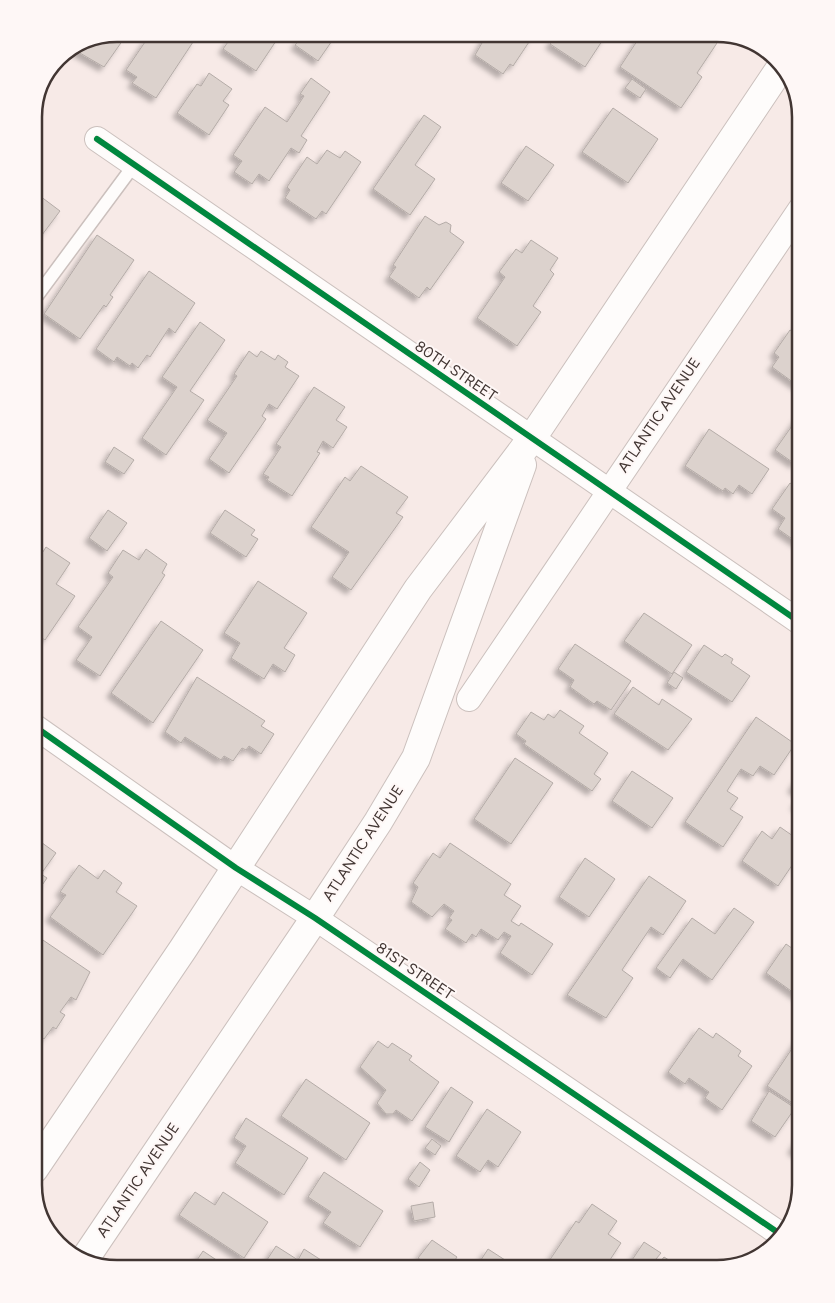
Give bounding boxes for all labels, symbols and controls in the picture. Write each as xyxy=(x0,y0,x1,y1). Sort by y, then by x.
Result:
street label: 80TH STREET xyxy=(412,337,501,405)
street label: ATLANTIC AVENUE xyxy=(614,354,704,476)
street label: ATLANTIC AVENUE xyxy=(319,782,407,904)
street label: 81ST STREET xyxy=(373,939,458,1004)
street label: ATLANTIC AVENUE xyxy=(93,1119,183,1241)

